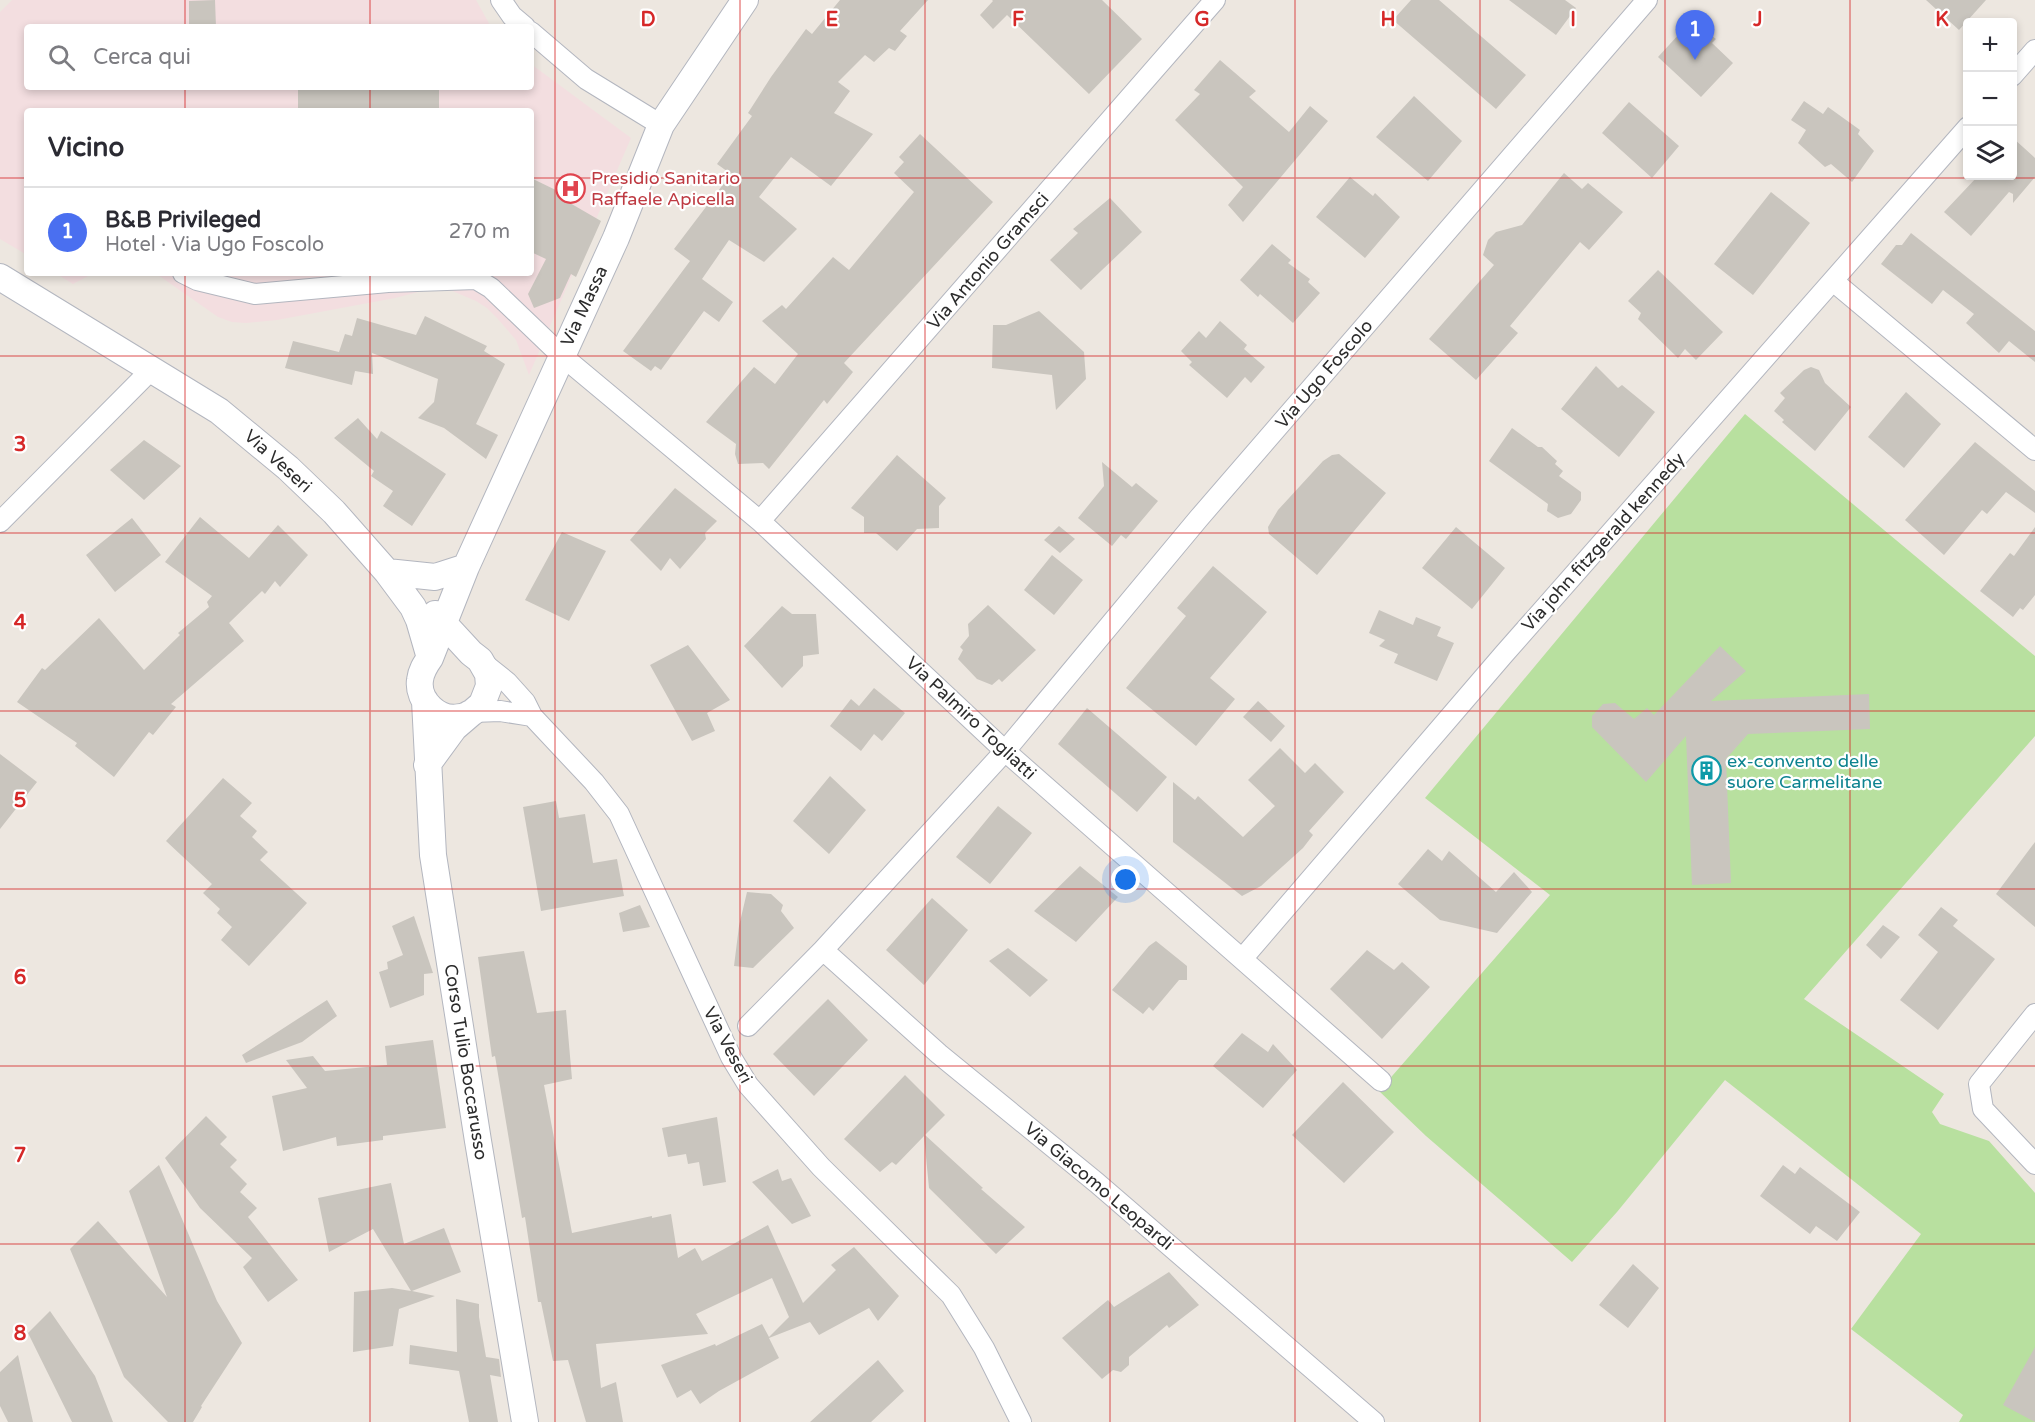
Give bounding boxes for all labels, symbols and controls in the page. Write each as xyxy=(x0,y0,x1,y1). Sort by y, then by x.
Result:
text: D xyxy=(640,8,656,32)
text: E xyxy=(826,8,839,32)
text: F xyxy=(1012,8,1024,32)
text: G xyxy=(1194,8,1210,32)
text: H xyxy=(1380,8,1396,32)
text: I xyxy=(1570,8,1576,32)
text: J xyxy=(1752,8,1763,32)
text: K xyxy=(1935,8,1949,32)
pin: 1 xyxy=(1676,10,1714,60)
map controls xyxy=(1963,18,2017,180)
button: + xyxy=(1963,18,2017,72)
search box xyxy=(24,24,534,90)
icon: search xyxy=(45,41,78,74)
text: Cerca qui xyxy=(93,44,191,70)
button: − xyxy=(1963,72,2017,126)
button: layers xyxy=(1963,126,2017,180)
text: Vicino xyxy=(48,132,124,163)
place label: Presidio Sanitario Raffaele Apicella xyxy=(591,167,740,210)
hospital icon: Presidio Sanitario Raffaele Apicella xyxy=(554,172,586,204)
street label: Via Antonio Gramsci xyxy=(923,188,1053,334)
text: B&B Privileged xyxy=(105,207,261,233)
text: 1 xyxy=(61,220,74,244)
text: 270 m xyxy=(449,220,510,244)
text: Hotel · Via Ugo Foscolo xyxy=(105,233,324,257)
street label: Via Massa xyxy=(556,262,612,350)
street label: Via Ugo Foscolo xyxy=(1271,315,1377,433)
street label: Via Veseri xyxy=(240,425,316,497)
text: 3 xyxy=(14,433,26,457)
street label: Via john fitzgerald kennedy xyxy=(1517,448,1689,636)
text: 4 xyxy=(14,611,27,635)
street label: Via Palmiro Togliatti xyxy=(901,652,1041,784)
place label: ex-convento delle suore Carmelitane xyxy=(1727,750,1882,793)
building icon: ex-convento delle suore Carmelitane xyxy=(1690,755,1722,787)
text: 5 xyxy=(14,789,26,813)
your location xyxy=(1111,865,1140,894)
street label: Corso Tulio Boccarusso xyxy=(440,962,492,1162)
text: 6 xyxy=(14,966,26,990)
street label: Via Veseri xyxy=(699,1003,757,1087)
street label: Via Giacomo Leopardi xyxy=(1020,1117,1178,1255)
text: 7 xyxy=(14,1144,26,1168)
text: 8 xyxy=(14,1322,26,1346)

